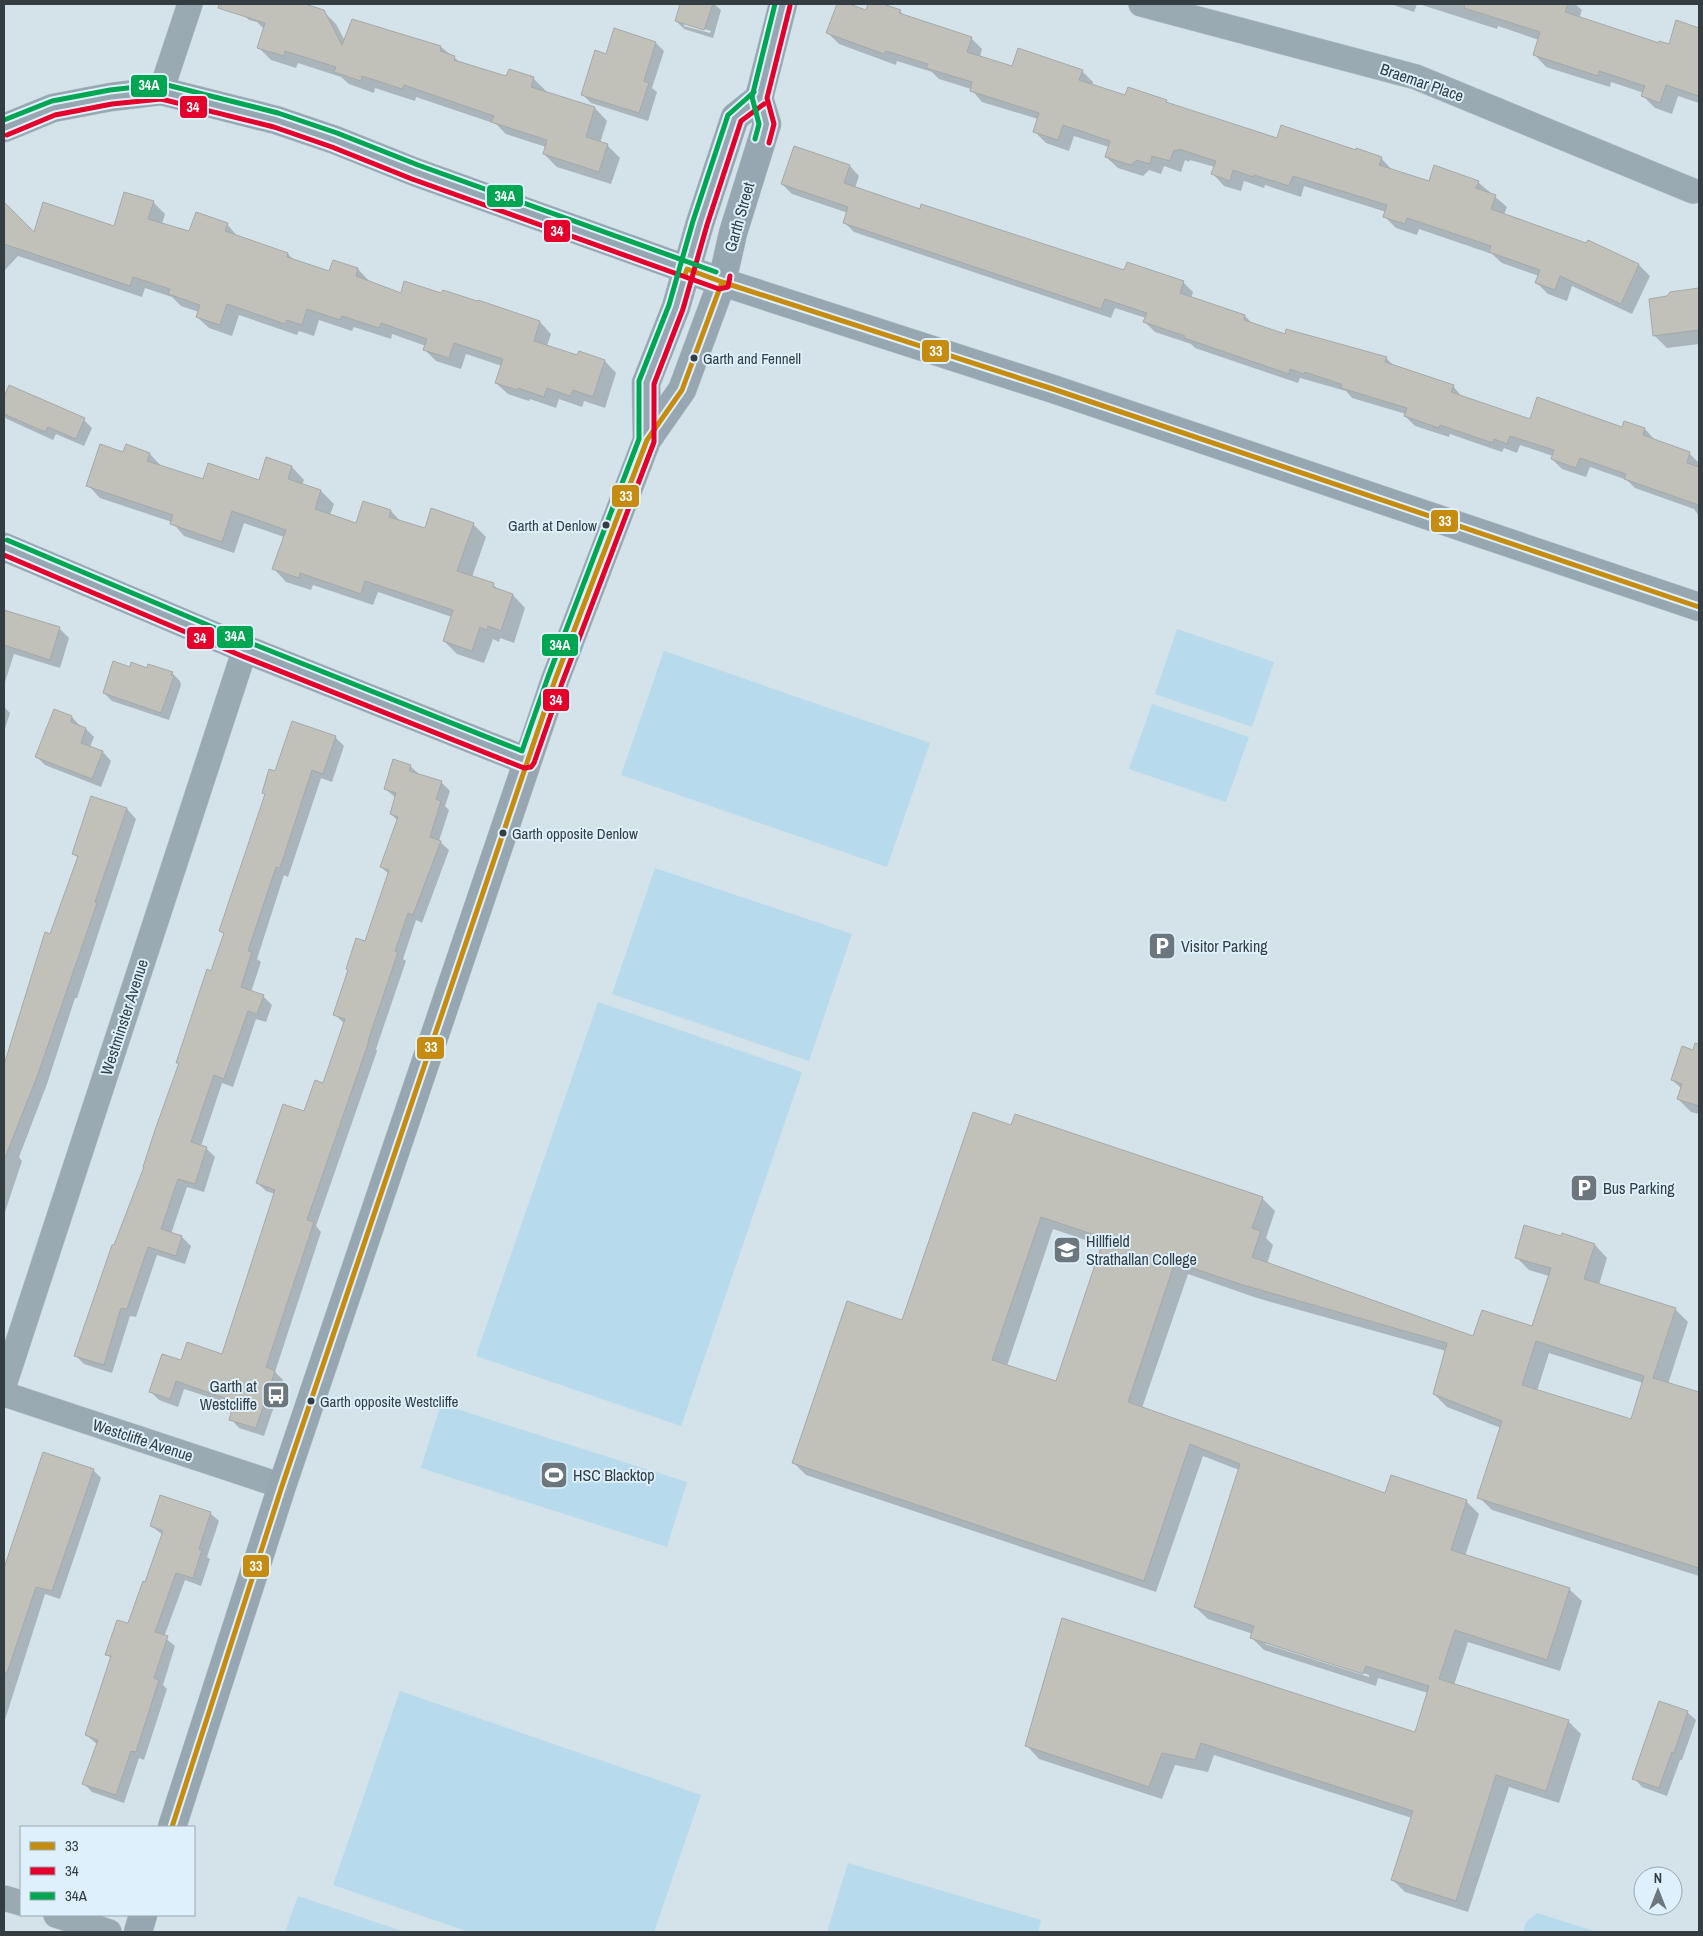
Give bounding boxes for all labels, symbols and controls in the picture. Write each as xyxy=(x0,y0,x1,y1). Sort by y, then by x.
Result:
street label: Braemar Place xyxy=(1377,57,1467,107)
line badge: 34A xyxy=(130,74,168,98)
text: 34A xyxy=(138,76,160,94)
line badge: 34 xyxy=(179,95,208,119)
text: 34 xyxy=(187,98,200,116)
street label: Garth Street xyxy=(719,179,760,254)
line badge: 34A xyxy=(486,184,524,208)
text: 34A xyxy=(494,187,516,205)
line badge: 34 xyxy=(543,219,571,243)
text: 34 xyxy=(551,222,564,240)
line badge: 33 xyxy=(921,339,950,363)
text: 33 xyxy=(930,342,942,360)
place label: Garth and Fennell xyxy=(703,348,801,369)
marker: Garth and Fennell xyxy=(689,353,699,363)
line badge: 33 xyxy=(611,484,640,508)
text: 33 xyxy=(620,487,632,505)
line badge: 33 xyxy=(1430,509,1459,533)
text: 33 xyxy=(1439,512,1451,530)
place label: Garth at Denlow xyxy=(508,515,597,536)
marker: Garth at Denlow xyxy=(601,520,611,530)
line badge: 34A xyxy=(216,625,254,649)
line badge: 34 xyxy=(186,626,215,650)
text: 34A xyxy=(224,627,246,645)
text: 34 xyxy=(194,629,207,647)
line badge: 34A xyxy=(541,633,579,657)
text: 34A xyxy=(549,636,571,654)
line badge: 34 xyxy=(542,688,570,712)
text: 34 xyxy=(550,691,563,709)
place label: Garth opposite Denlow xyxy=(512,823,638,844)
marker: Garth opposite Denlow xyxy=(498,828,508,838)
parking icon: Visitor Parking xyxy=(1147,931,1177,961)
place label: Visitor Parking xyxy=(1181,935,1268,957)
street label: Westminster Avenue xyxy=(95,956,153,1078)
line badge: 33 xyxy=(416,1036,445,1060)
text: 33 xyxy=(425,1038,437,1056)
parking icon: Bus Parking xyxy=(1569,1173,1599,1203)
place label: Bus Parking xyxy=(1603,1177,1675,1199)
place label: Hillfield Strathallan College xyxy=(1086,1230,1197,1270)
school or university icon: Hillfield Strathallan College xyxy=(1052,1235,1082,1265)
place label: Garth at Westcliffe xyxy=(200,1375,257,1415)
bus stop icon: Garth at Westcliffe xyxy=(261,1380,291,1410)
place label: Garth opposite Westcliffe xyxy=(320,1391,459,1412)
marker: Garth opposite Westcliffe xyxy=(306,1396,316,1406)
street label: Westcliffe Avenue xyxy=(90,1413,196,1467)
sports icon: HSC Blacktop xyxy=(539,1460,569,1490)
place label: HSC Blacktop xyxy=(573,1464,655,1486)
line badge: 33 xyxy=(242,1554,270,1578)
text: 33 xyxy=(250,1557,262,1575)
legend xyxy=(20,1826,195,1916)
text: 33 xyxy=(65,1835,79,1856)
text: 34 xyxy=(65,1860,79,1881)
north arrow xyxy=(1633,1866,1683,1916)
text: N xyxy=(1654,1869,1662,1887)
text: 34A xyxy=(65,1885,88,1906)

